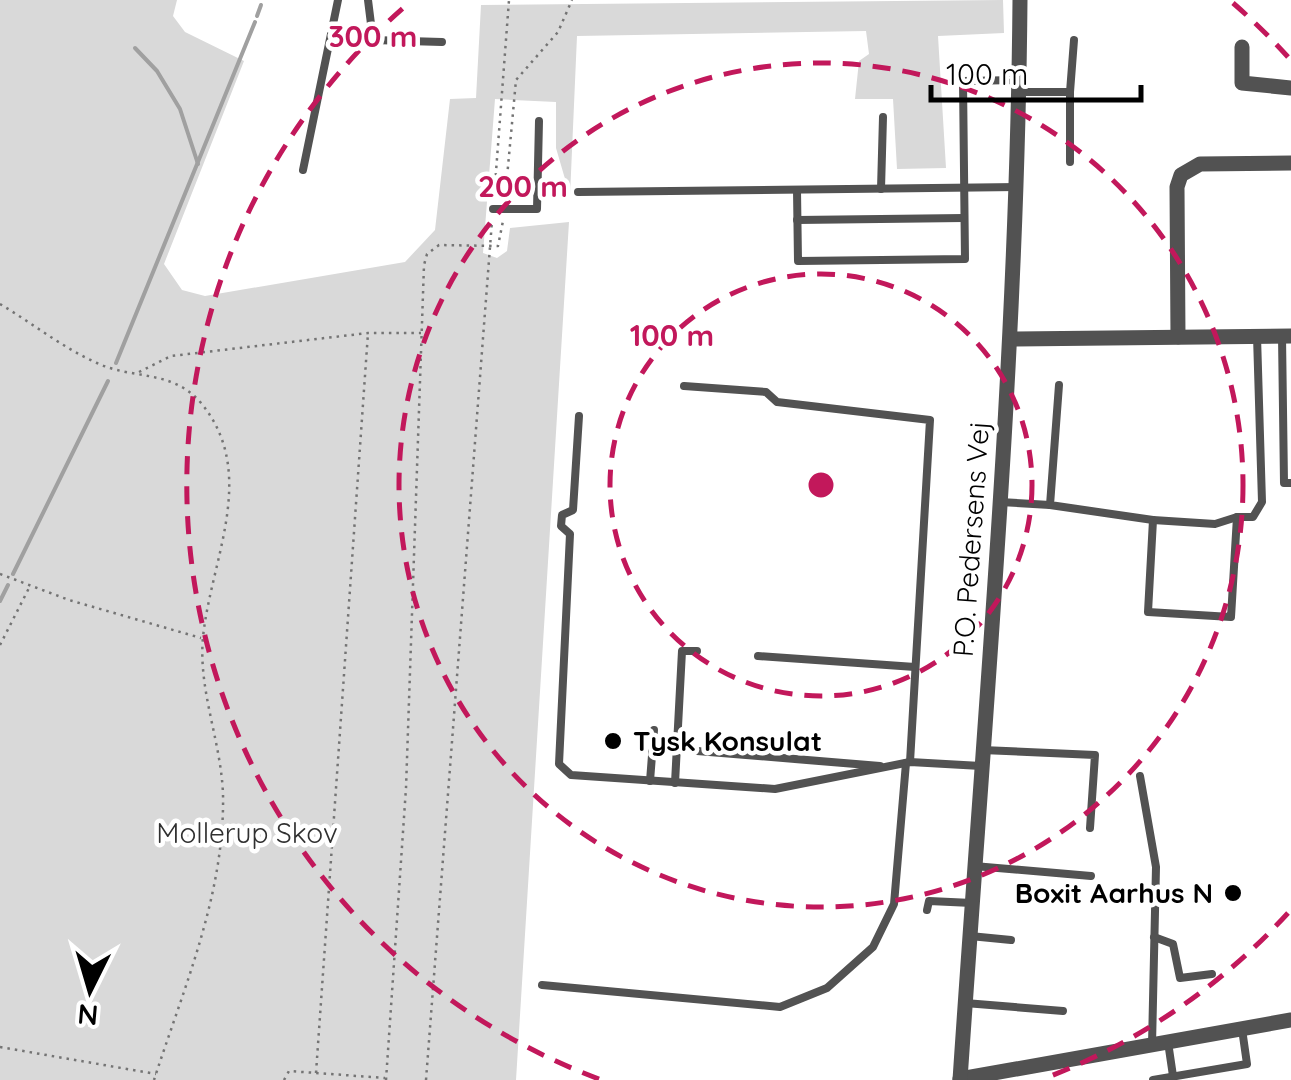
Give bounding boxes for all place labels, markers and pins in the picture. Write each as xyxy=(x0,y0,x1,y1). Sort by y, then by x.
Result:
centre of rings xyxy=(803,467,839,503)
place label: Tysk Konsulat xyxy=(633,723,822,758)
marker: Tysk Konsulat xyxy=(602,730,624,752)
place label: Boxit Aarhus N xyxy=(1015,875,1213,910)
marker: Boxit Aarhus N xyxy=(1222,882,1244,904)

